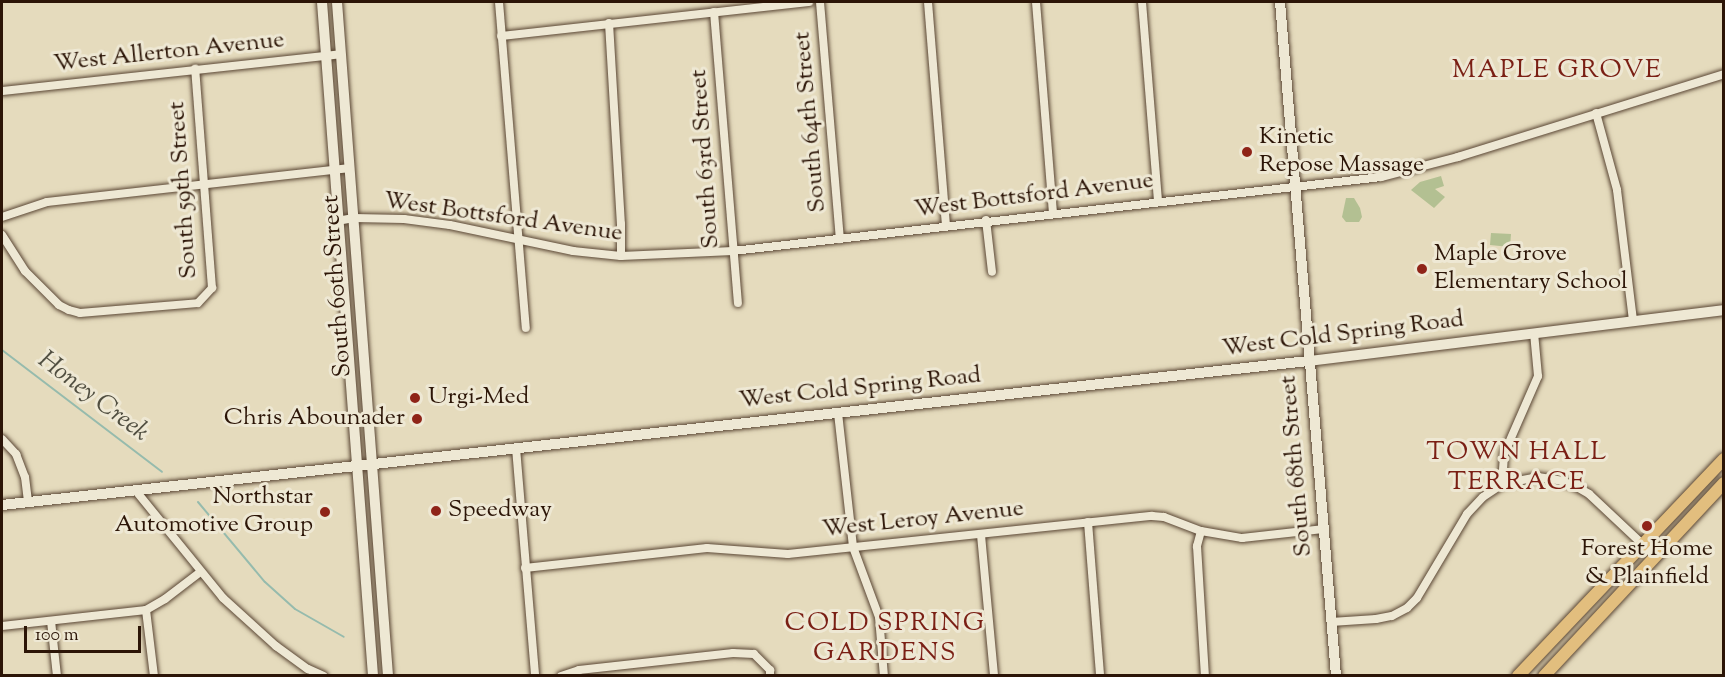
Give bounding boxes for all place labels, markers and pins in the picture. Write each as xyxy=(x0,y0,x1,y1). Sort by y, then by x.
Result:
place label: Kinetic Repose Massage xyxy=(1259,124,1424,180)
marker: Kinetic Repose Massage xyxy=(1240,145,1254,159)
place label: Maple Grove Elementary School xyxy=(1434,241,1628,297)
marker: Maple Grove Elementary School xyxy=(1415,262,1429,276)
place label: Urgi-Med xyxy=(428,384,529,412)
marker: Urgi-Med xyxy=(406,389,424,407)
place label: Chris Abounader xyxy=(224,405,405,433)
marker: Chris Abounader xyxy=(410,412,424,426)
place label: Northstar Automotive Group xyxy=(115,484,313,540)
place label: Speedway xyxy=(448,497,552,525)
marker: Speedway xyxy=(429,504,443,518)
marker: Northstar Automotive Group xyxy=(318,505,332,519)
marker: Forest Home & Plainfield xyxy=(1640,519,1654,533)
place label: Forest Home & Plainfield xyxy=(1581,536,1713,592)

